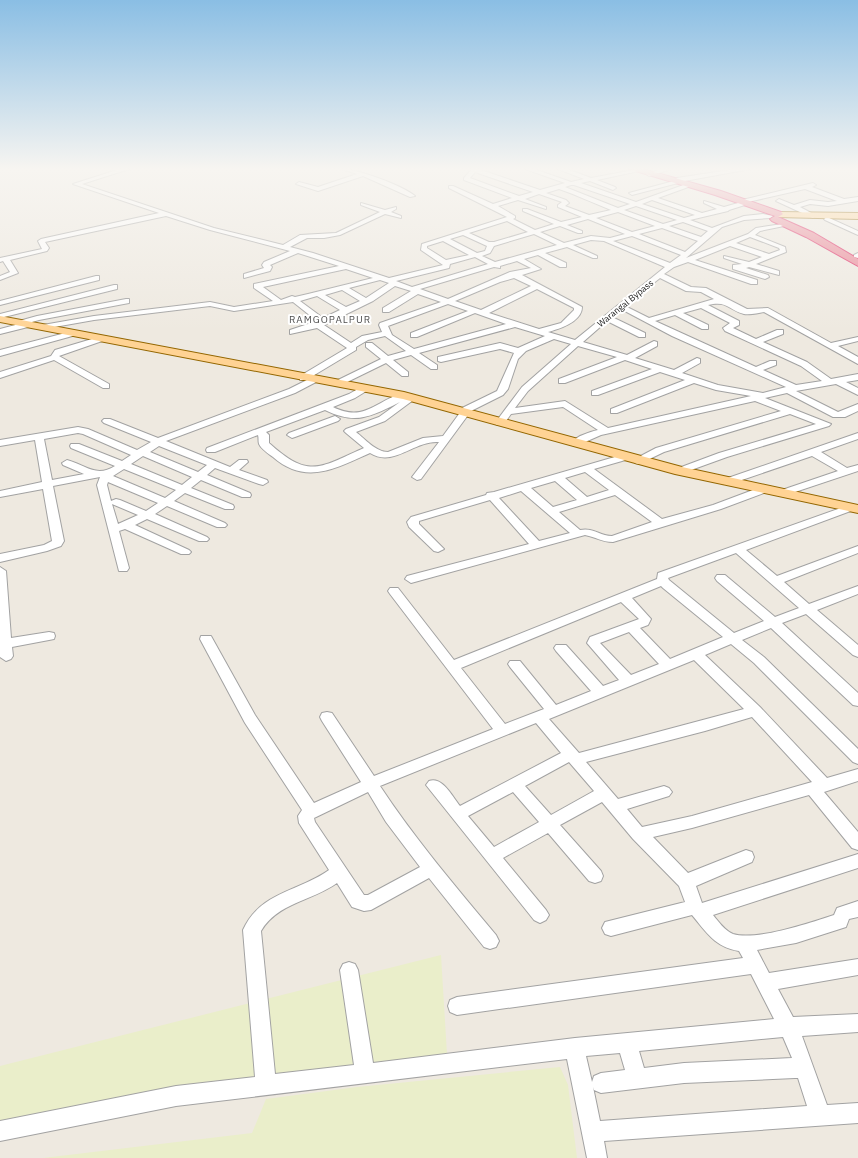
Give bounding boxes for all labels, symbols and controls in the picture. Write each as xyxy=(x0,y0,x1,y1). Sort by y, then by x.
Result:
street label: Warangal Bypass xyxy=(595,277,655,329)
district label: RAMGOPALPUR xyxy=(289,313,371,326)

